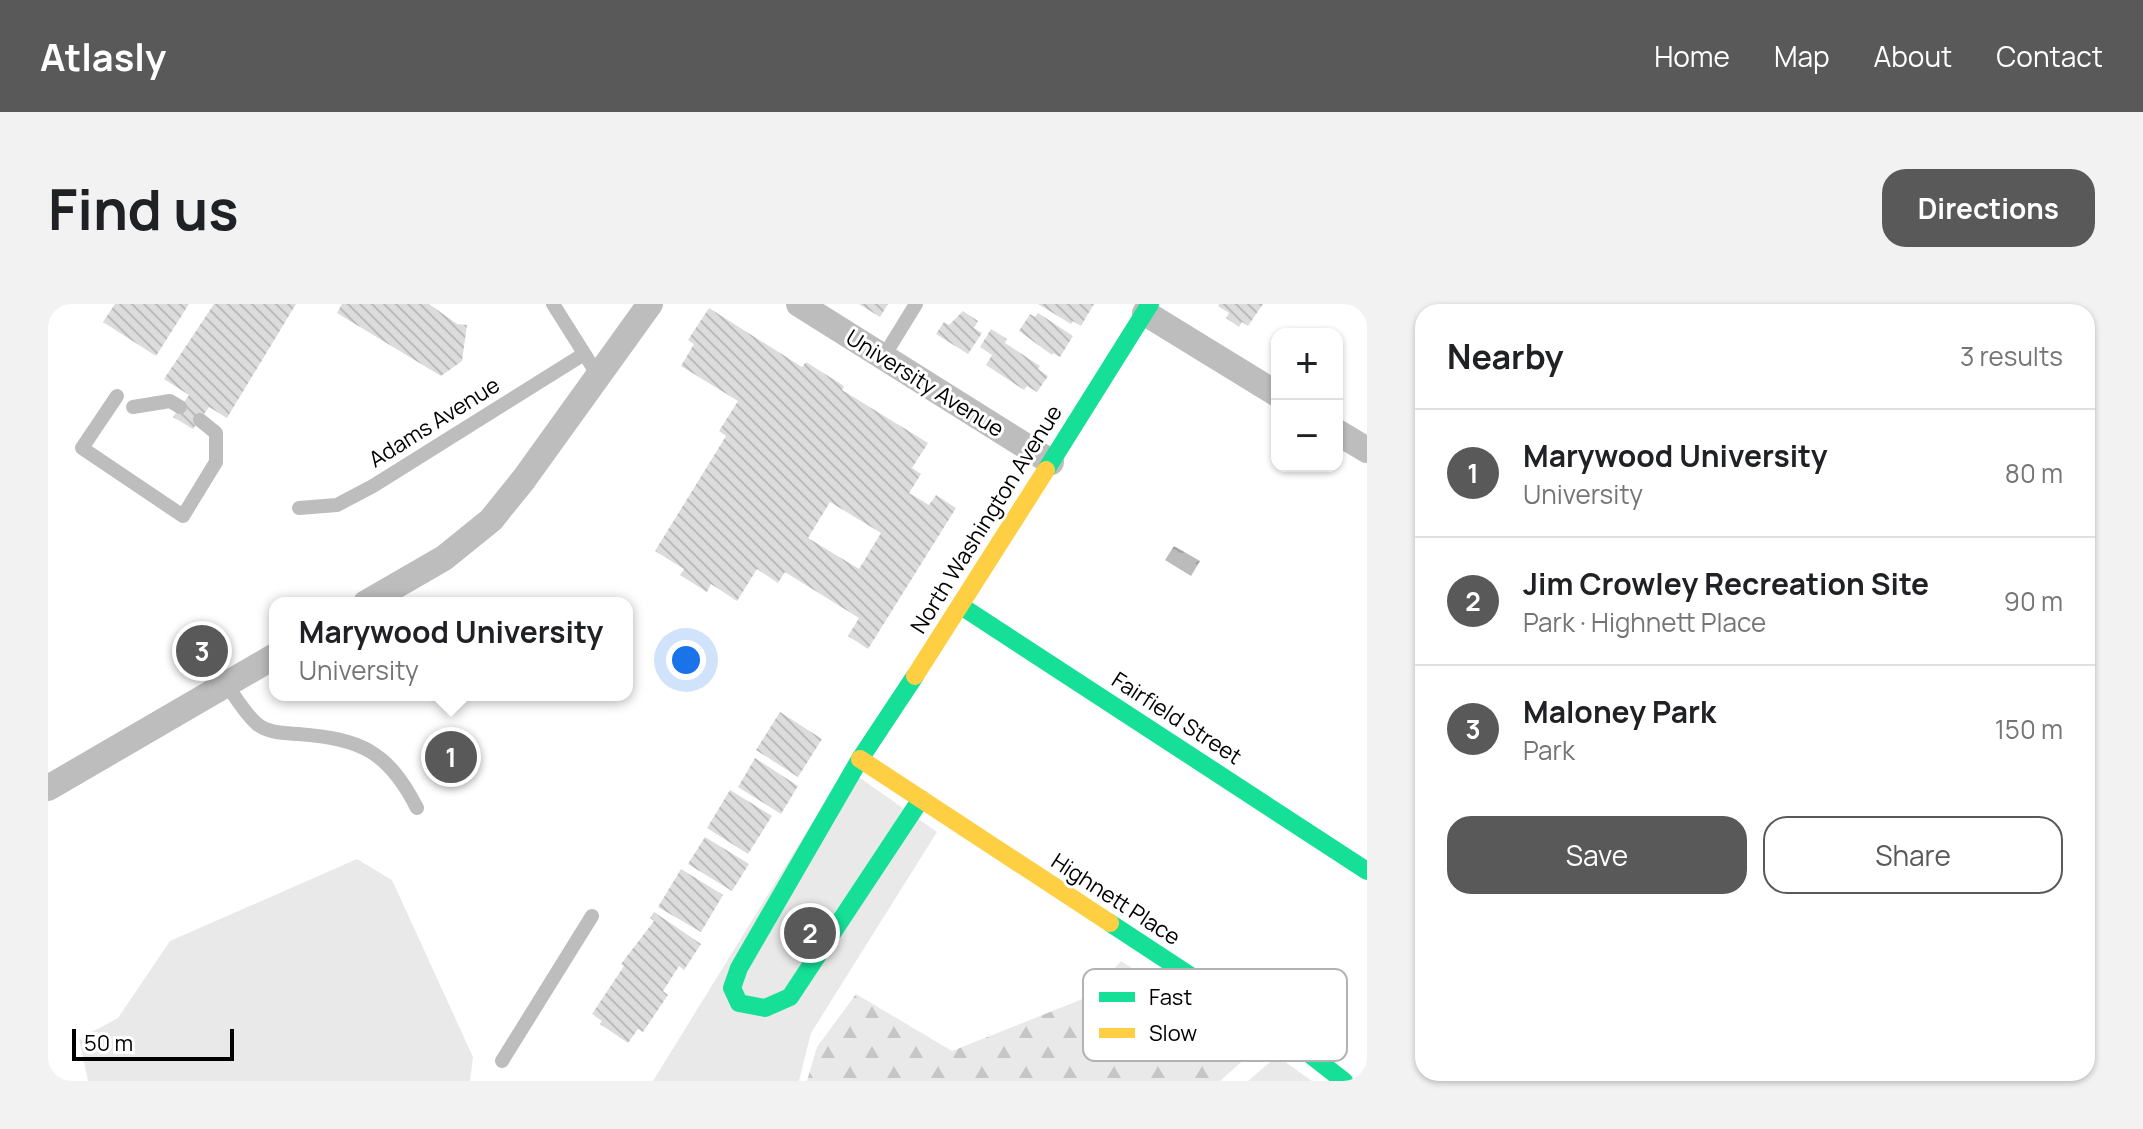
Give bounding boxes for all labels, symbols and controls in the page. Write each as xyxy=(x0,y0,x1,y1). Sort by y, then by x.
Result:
text: Atlasly xyxy=(40,30,166,82)
text: Home xyxy=(1654,37,1730,75)
text: Map xyxy=(1774,37,1830,75)
text: About xyxy=(1874,37,1952,75)
text: Contact xyxy=(1996,37,2103,75)
button: Directions xyxy=(1882,169,2095,247)
text: Find us xyxy=(48,170,239,247)
street label: University Avenue xyxy=(840,322,1010,444)
map controls xyxy=(1271,328,1343,472)
button: + xyxy=(1271,328,1343,400)
text: Nearby xyxy=(1447,333,1563,379)
text: 3 results xyxy=(1960,338,2063,374)
street label: Adams Avenue xyxy=(363,370,505,474)
street label: North Washington Avenue xyxy=(903,399,1069,639)
button: − xyxy=(1271,400,1343,472)
text: Marywood University xyxy=(1523,435,1827,476)
text: 1 xyxy=(1467,455,1479,491)
text: 80 m xyxy=(2005,455,2063,491)
text: University xyxy=(1523,476,1643,512)
text: Jim Crowley Recreation Site xyxy=(1523,563,1929,604)
text: 2 xyxy=(1465,583,1481,619)
text: 90 m xyxy=(2004,583,2063,619)
popup xyxy=(269,597,633,701)
text: Park · Highnett Place xyxy=(1523,604,1766,640)
text: Marywood University xyxy=(299,611,603,652)
pin: 3 xyxy=(176,621,228,681)
your location xyxy=(666,640,706,680)
text: University xyxy=(299,652,419,688)
street label: Fairfield Street xyxy=(1106,665,1248,771)
text: Maloney Park xyxy=(1523,691,1716,732)
text: 3 xyxy=(1465,711,1481,747)
text: 150 m xyxy=(1995,711,2063,747)
pin: 1 xyxy=(425,727,477,787)
text: Park xyxy=(1523,732,1575,768)
button: Save xyxy=(1447,816,1747,894)
button: Share xyxy=(1763,816,2063,894)
street label: Highnett Place xyxy=(1046,846,1186,952)
pin: 2 xyxy=(784,903,836,963)
legend xyxy=(1083,969,1347,1061)
text: Fast xyxy=(1149,982,1192,1012)
text: Slow xyxy=(1149,1018,1197,1048)
scale bar xyxy=(72,1025,234,1061)
text: 50 m xyxy=(84,1028,133,1058)

